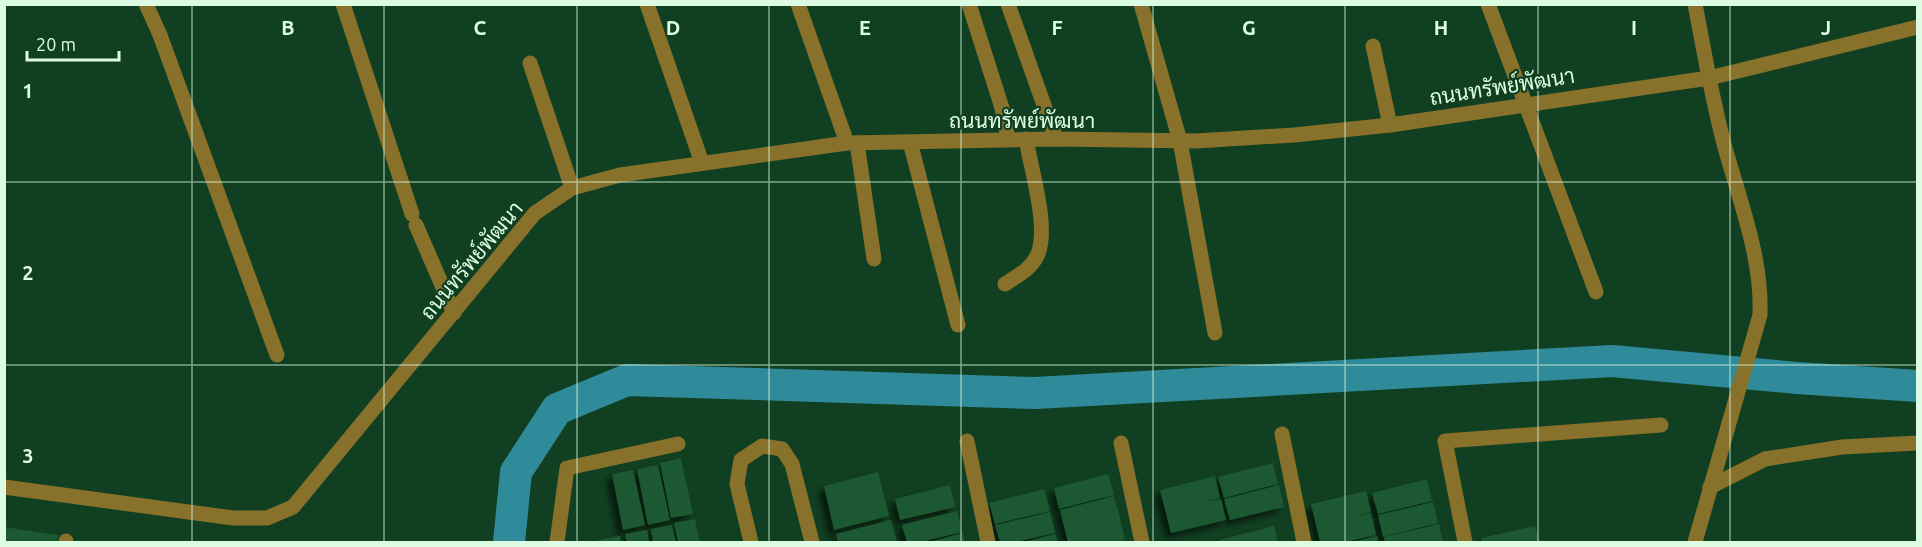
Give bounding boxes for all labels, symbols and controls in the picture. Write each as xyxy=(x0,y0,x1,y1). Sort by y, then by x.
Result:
text: B xyxy=(281,16,295,39)
text: C xyxy=(474,16,487,39)
text: D xyxy=(666,16,680,39)
text: E xyxy=(859,16,871,39)
text: F xyxy=(1051,16,1063,39)
text: G xyxy=(1242,16,1256,39)
text: H xyxy=(1434,16,1448,39)
text: I xyxy=(1631,16,1637,39)
text: J xyxy=(1821,16,1831,39)
scale bar xyxy=(27,24,118,62)
text: 20 m xyxy=(36,34,76,54)
street label: ถนนทรัพย์พัฒนา xyxy=(1428,62,1576,109)
text: 1 xyxy=(22,79,34,102)
street label: ถนนทรัพย์พัฒนา xyxy=(949,107,1095,132)
street label: ถนนทรัพย์พัฒนา xyxy=(414,196,527,324)
text: 2 xyxy=(22,261,34,284)
text: 3 xyxy=(22,444,34,467)

